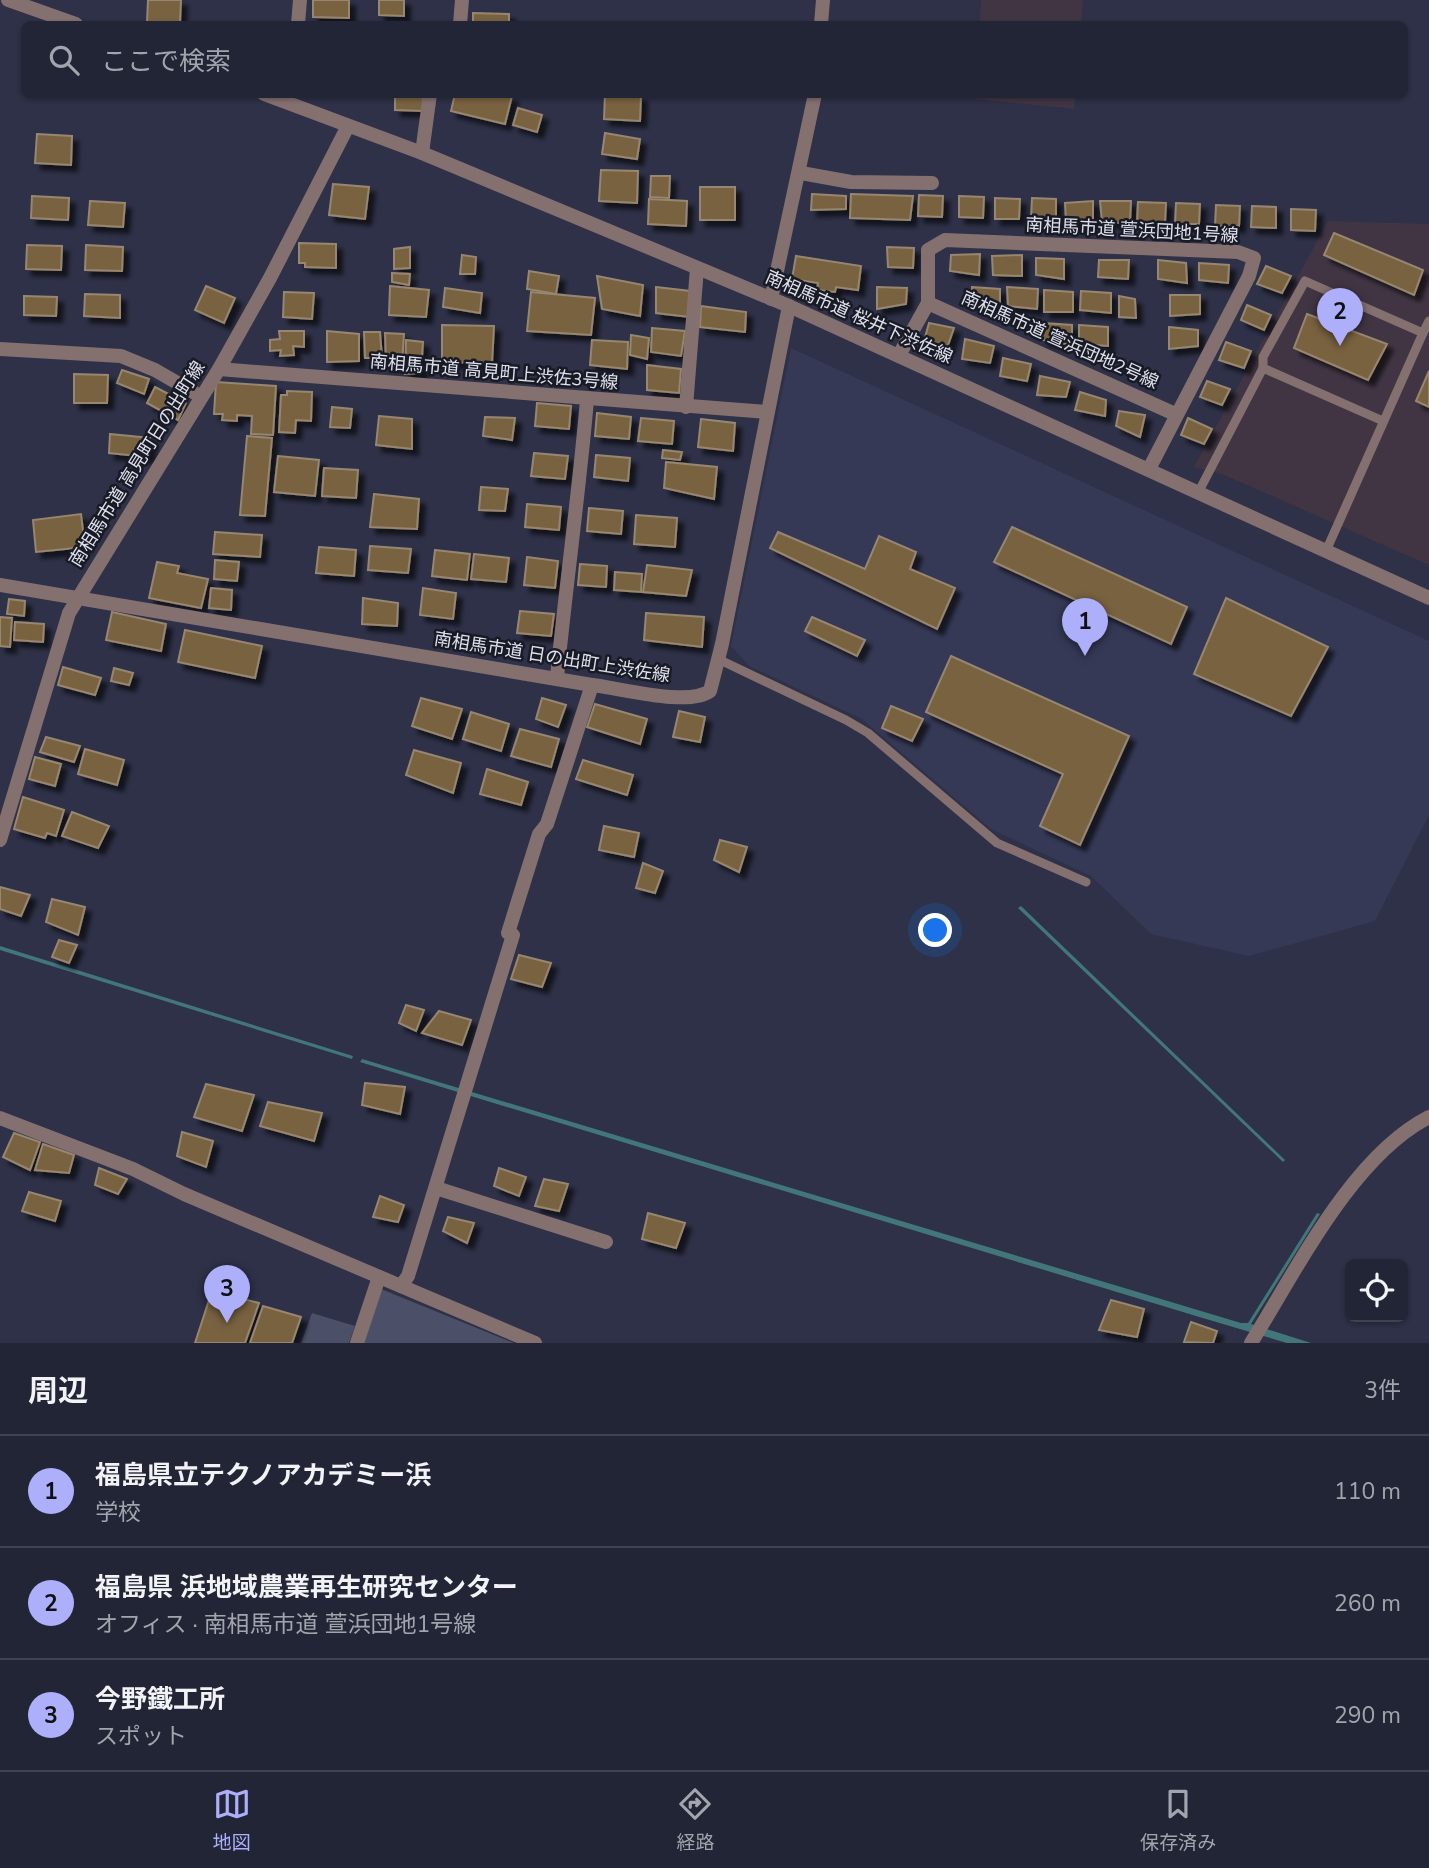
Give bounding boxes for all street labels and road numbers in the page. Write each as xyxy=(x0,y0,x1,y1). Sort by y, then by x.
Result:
street label: 南相馬市道 萱浜団地1号線 xyxy=(1025,212,1239,248)
street label: 南相馬市道 桜井下渋佐線 xyxy=(762,265,956,369)
street label: 南相馬市道 萱浜団地2号線 xyxy=(958,286,1162,394)
street label: 南相馬市道 高見町上渋佐3号線 xyxy=(369,349,619,395)
street label: 南相馬市道 高見町日の出町線 xyxy=(64,356,210,572)
street label: 南相馬市道 日の出町上渋佐線 xyxy=(432,626,672,688)

